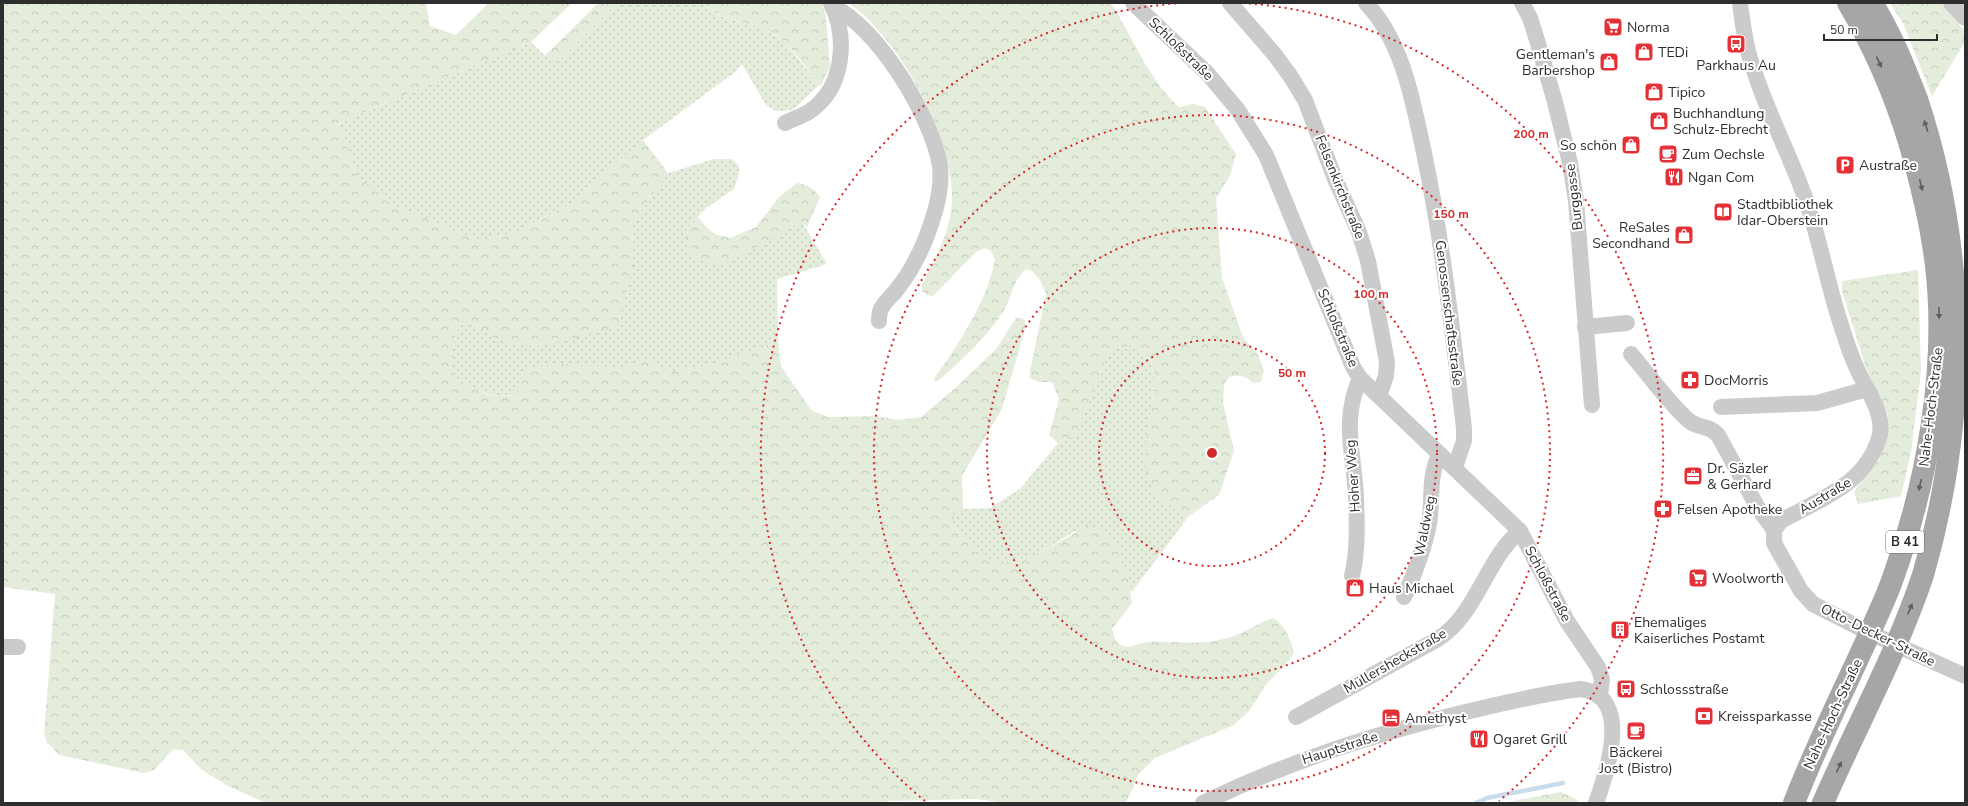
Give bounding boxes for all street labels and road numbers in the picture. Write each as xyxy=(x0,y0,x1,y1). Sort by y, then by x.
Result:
street label: Schloßstraße xyxy=(1144,13,1218,85)
street label: Felsenkirchstraße xyxy=(1310,132,1370,242)
street label: Burggasse xyxy=(1560,163,1588,231)
street label: Genossenschaftsstraße xyxy=(1431,239,1467,387)
street label: Schloßstraße xyxy=(1313,286,1363,370)
street label: Nahe-Hoch-Straße xyxy=(1914,346,1948,468)
street label: Hoher Weg xyxy=(1341,439,1365,513)
street label: Austraße xyxy=(1795,473,1855,519)
street label: Waldweg xyxy=(1410,494,1440,558)
road number: B 41 xyxy=(1886,531,1924,553)
street label: Schloßstraße xyxy=(1520,543,1576,625)
street label: Otto-Decker-Straße xyxy=(1818,599,1938,671)
street label: Müllersheckstraße xyxy=(1340,624,1450,698)
street label: Nahe-Hoch-Straße xyxy=(1799,656,1867,772)
street label: Hauptstraße xyxy=(1300,727,1380,769)

